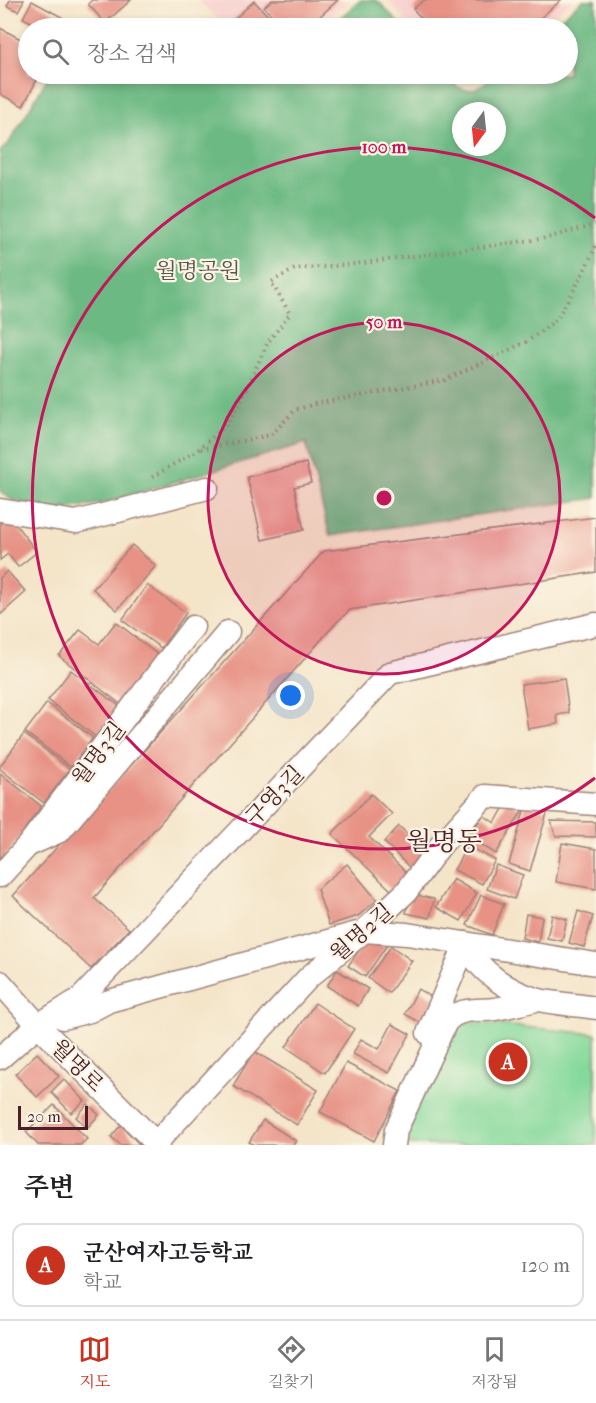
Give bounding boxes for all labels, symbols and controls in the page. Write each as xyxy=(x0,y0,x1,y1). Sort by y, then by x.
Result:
search box xyxy=(18,18,578,84)
icon: search xyxy=(39,35,72,68)
text: 장소 검색 xyxy=(87,41,177,67)
north arrow xyxy=(452,102,506,156)
text: 100 m xyxy=(361,137,408,158)
park label: 월명공원 xyxy=(155,258,241,284)
text: 50 m xyxy=(366,312,403,333)
centre of rings xyxy=(374,488,394,508)
your location xyxy=(276,681,305,710)
street label: 월명3길 xyxy=(67,717,131,790)
street label: 구영3길 xyxy=(240,760,309,831)
district label: 월명동 xyxy=(406,826,482,857)
street label: 월명2길 xyxy=(325,898,399,967)
street label: 월명로 xyxy=(46,1034,109,1097)
pin: A xyxy=(488,1040,528,1084)
scale bar xyxy=(18,1103,88,1130)
text: 20 m xyxy=(27,1107,61,1126)
text: 주변 xyxy=(24,1172,74,1203)
text: 군산여자고등학교 xyxy=(83,1240,253,1266)
text: A xyxy=(39,1254,52,1277)
text: 120 m xyxy=(521,1254,570,1277)
text: 학교 xyxy=(83,1271,122,1294)
tab: 지도 xyxy=(78,1333,111,1392)
tab: 길찾기 xyxy=(268,1333,315,1392)
tab: 저장됨 xyxy=(471,1333,518,1392)

